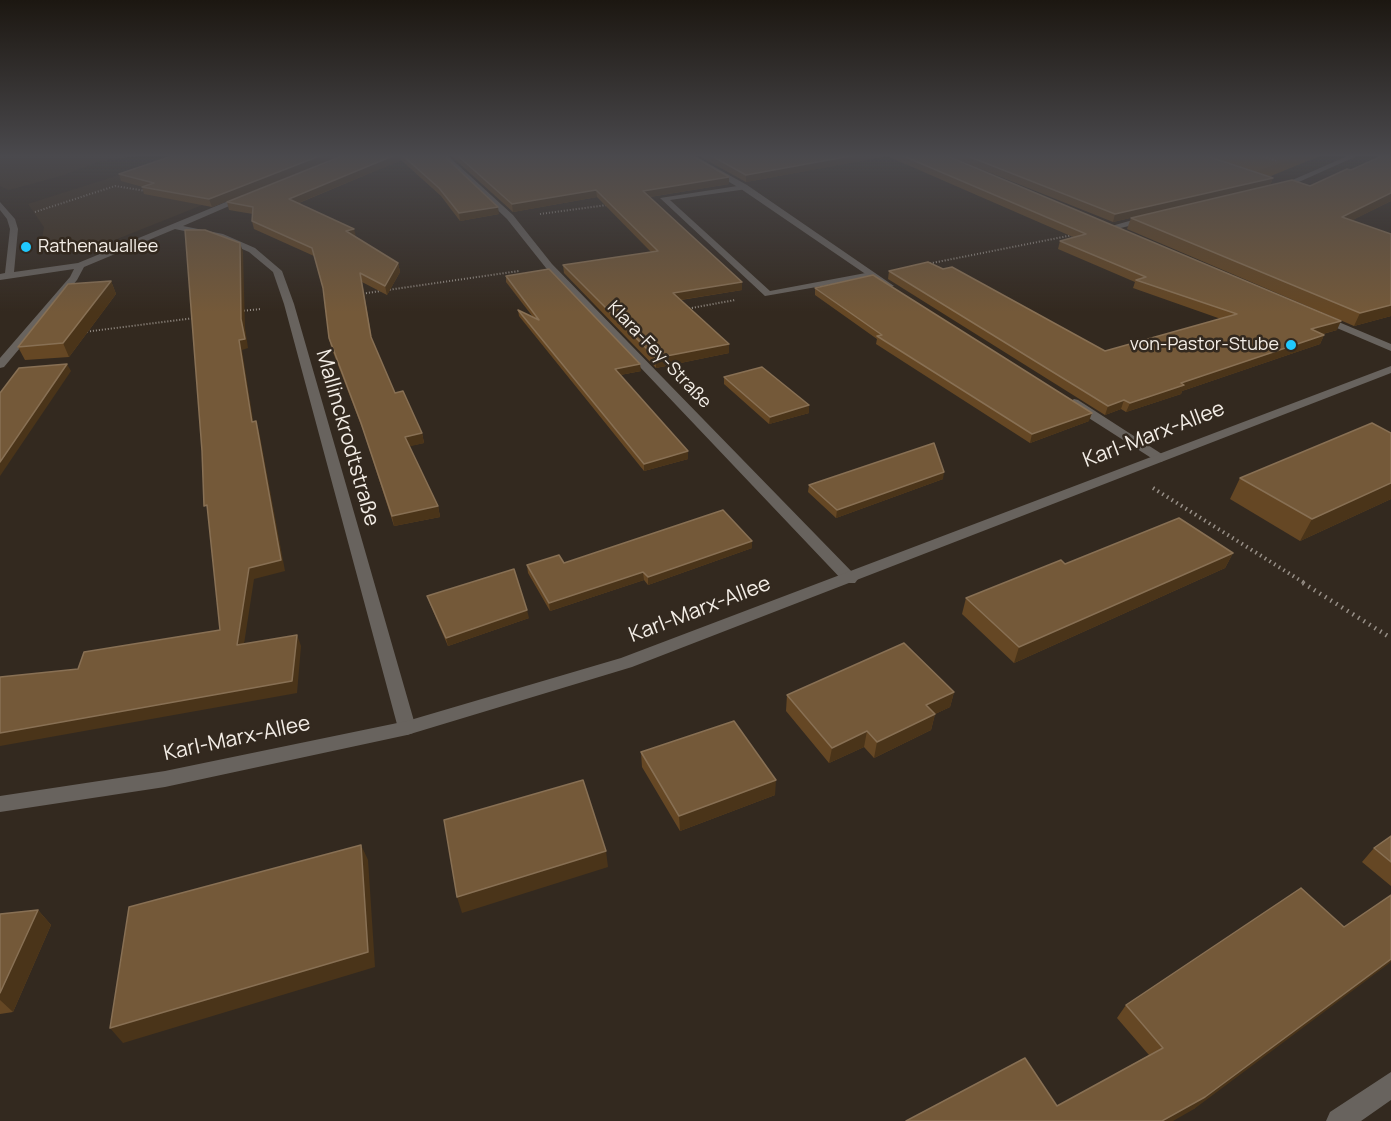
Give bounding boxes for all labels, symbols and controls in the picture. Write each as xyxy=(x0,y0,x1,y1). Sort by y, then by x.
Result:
place label: Rathenauallee xyxy=(38,236,158,258)
marker: Rathenauallee xyxy=(19,240,33,254)
street label: Klara-Fey-Straße xyxy=(602,297,716,413)
place label: von-Pastor-Stube xyxy=(1130,334,1279,356)
marker: von-Pastor-Stube xyxy=(1284,338,1298,352)
street label: Mallinckrodtstraße xyxy=(310,347,384,529)
street label: Karl-Marx-Allee xyxy=(1080,396,1228,474)
street label: Karl-Marx-Allee xyxy=(626,571,774,649)
street label: Karl-Marx-Allee xyxy=(161,711,313,767)

